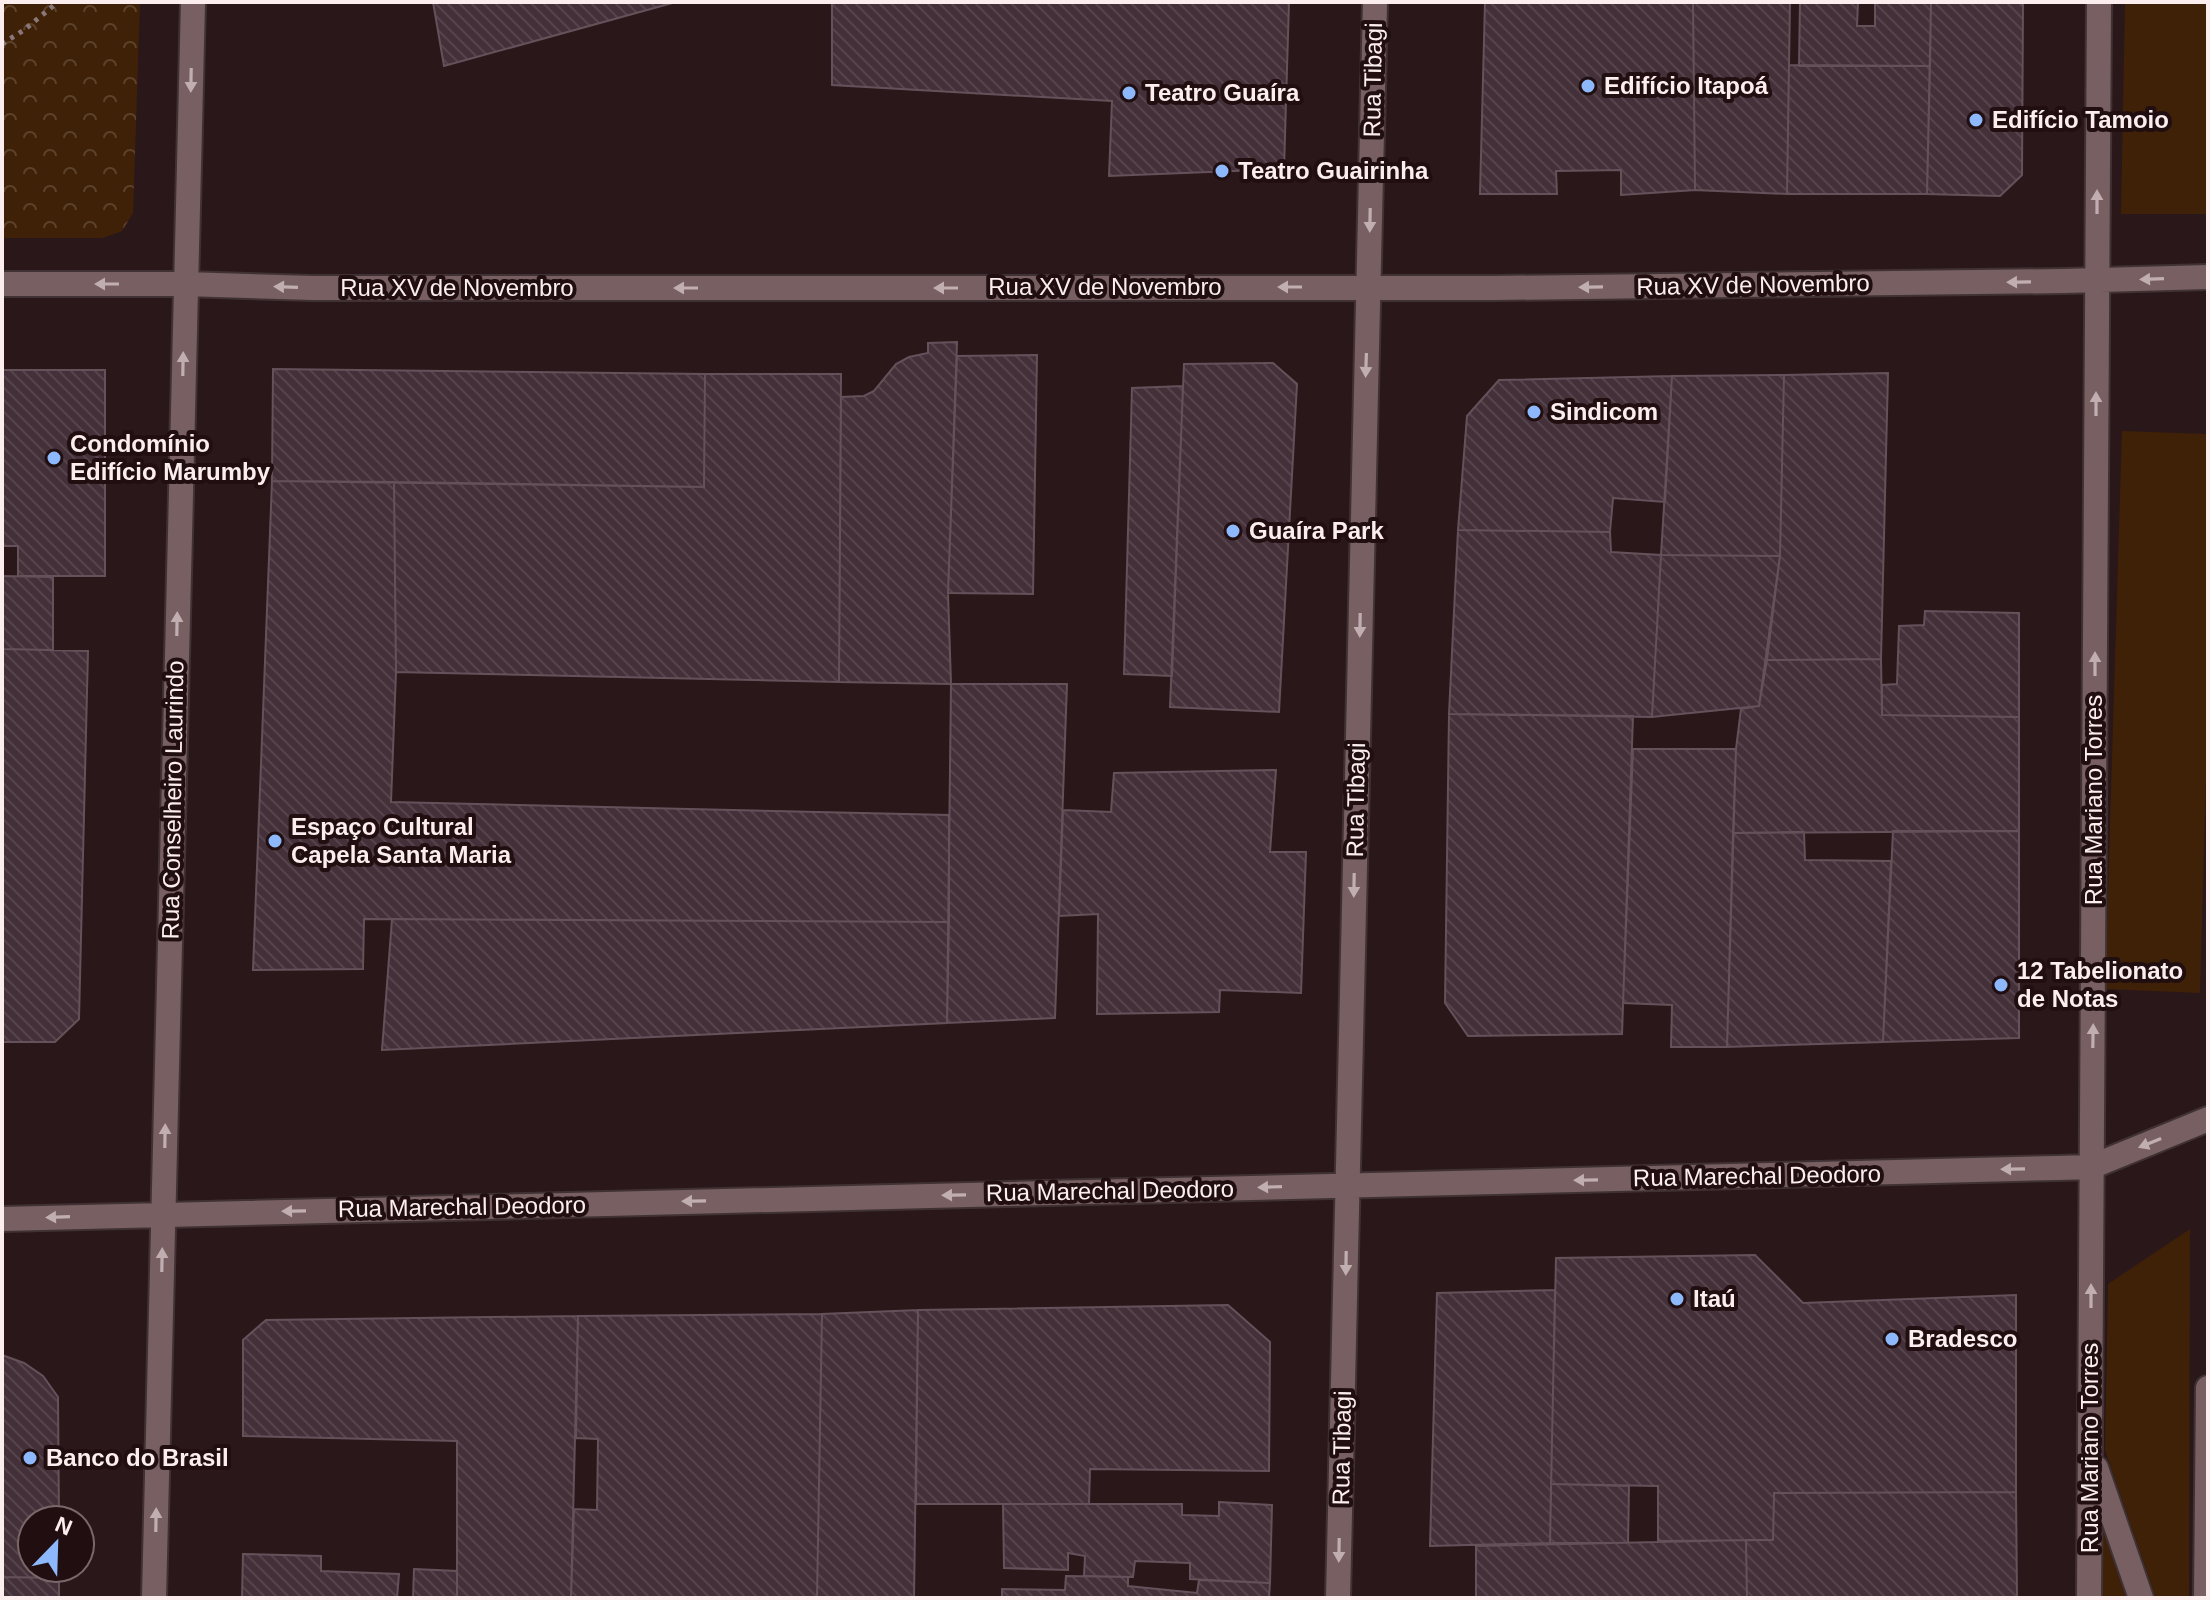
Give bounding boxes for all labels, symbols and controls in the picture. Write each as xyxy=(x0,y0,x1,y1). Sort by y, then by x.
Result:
street label: Rua Tibagi xyxy=(1358,22,1387,138)
one-way arrow xyxy=(185,68,197,93)
place label: Edifício Itapoá xyxy=(1604,72,1769,99)
marker: Edifício Itapoá xyxy=(1579,77,1597,95)
place label: Teatro Guaíra xyxy=(1145,79,1300,106)
marker: Teatro Guaíra xyxy=(1120,84,1138,102)
place label: Edifício Tamoio xyxy=(1992,106,2169,133)
marker: Edifício Tamoio xyxy=(1967,111,1985,129)
place label: Teatro Guairinha xyxy=(1238,157,1429,184)
marker: Teatro Guairinha xyxy=(1213,162,1231,180)
one-way arrow xyxy=(2091,189,2104,214)
one-way arrow xyxy=(1364,208,1376,233)
street label: Rua XV de Novembro xyxy=(1636,269,1870,300)
one-way arrow xyxy=(2139,272,2164,285)
street label: Rua XV de Novembro xyxy=(988,273,1222,300)
street label: Rua XV de Novembro xyxy=(340,274,574,301)
one-way arrow xyxy=(2006,276,2031,288)
one-way arrow xyxy=(94,278,119,290)
one-way arrow xyxy=(273,281,298,294)
one-way arrow xyxy=(1277,281,1302,293)
one-way arrow xyxy=(1578,281,1603,293)
one-way arrow xyxy=(673,282,698,294)
one-way arrow xyxy=(933,282,958,294)
one-way arrow xyxy=(177,351,190,376)
one-way arrow xyxy=(1360,353,1373,378)
one-way arrow xyxy=(2090,391,2102,416)
place label: Sindicom xyxy=(1550,398,1658,425)
marker: Sindicom xyxy=(1525,403,1543,421)
place label: Condomínio Edifício Marumby xyxy=(70,430,271,485)
marker: Condomínio Edifício Marumby xyxy=(45,449,63,467)
place label: Guaíra Park xyxy=(1249,517,1384,544)
marker: Guaíra Park xyxy=(1224,522,1242,540)
one-way arrow xyxy=(171,611,184,636)
one-way arrow xyxy=(1354,613,1366,638)
one-way arrow xyxy=(2089,651,2101,676)
street label: Rua Conselheiro Laurindo xyxy=(157,660,188,940)
street label: Rua Mariano Torres xyxy=(2080,695,2107,905)
street label: Rua Tibagi xyxy=(1341,742,1370,858)
place label: Espaço Cultural Capela Santa Maria xyxy=(291,813,512,868)
marker: Espaço Cultural Capela Santa Maria xyxy=(266,832,284,850)
one-way arrow xyxy=(1348,873,1360,898)
place label: 12 Tabelionato de Notas xyxy=(2017,957,2183,1012)
marker: 12 Tabelionato de Notas xyxy=(1992,976,2010,994)
one-way arrow xyxy=(2086,1023,2099,1048)
one-way arrow xyxy=(159,1123,172,1148)
one-way arrow xyxy=(2138,1137,2162,1150)
street label: Rua Marechal Deodoro xyxy=(1633,1160,1881,1191)
one-way arrow xyxy=(2000,1163,2025,1176)
one-way arrow xyxy=(1573,1173,1598,1186)
street label: Rua Marechal Deodoro xyxy=(986,1175,1234,1206)
one-way arrow xyxy=(1257,1180,1282,1193)
one-way arrow xyxy=(941,1189,966,1201)
street label: Rua Marechal Deodoro xyxy=(338,1191,586,1222)
one-way arrow xyxy=(681,1195,706,1208)
one-way arrow xyxy=(281,1205,306,1217)
one-way arrow xyxy=(45,1211,70,1224)
one-way arrow xyxy=(156,1247,169,1272)
one-way arrow xyxy=(1339,1250,1352,1276)
one-way arrow xyxy=(2085,1283,2097,1308)
place label: Itaú xyxy=(1693,1285,1736,1312)
marker: Itaú xyxy=(1668,1290,1686,1308)
place label: Bradesco xyxy=(1908,1325,2017,1352)
marker: Bradesco xyxy=(1883,1330,1901,1348)
street label: Rua Mariano Torres xyxy=(2076,1343,2103,1553)
street label: Rua Tibagi xyxy=(1327,1390,1356,1506)
place label: Banco do Brasil xyxy=(46,1444,229,1471)
marker: Banco do Brasil xyxy=(21,1449,39,1467)
north arrow xyxy=(16,1504,96,1584)
one-way arrow xyxy=(150,1507,163,1532)
text: N xyxy=(51,1511,76,1541)
one-way arrow xyxy=(1333,1538,1345,1563)

